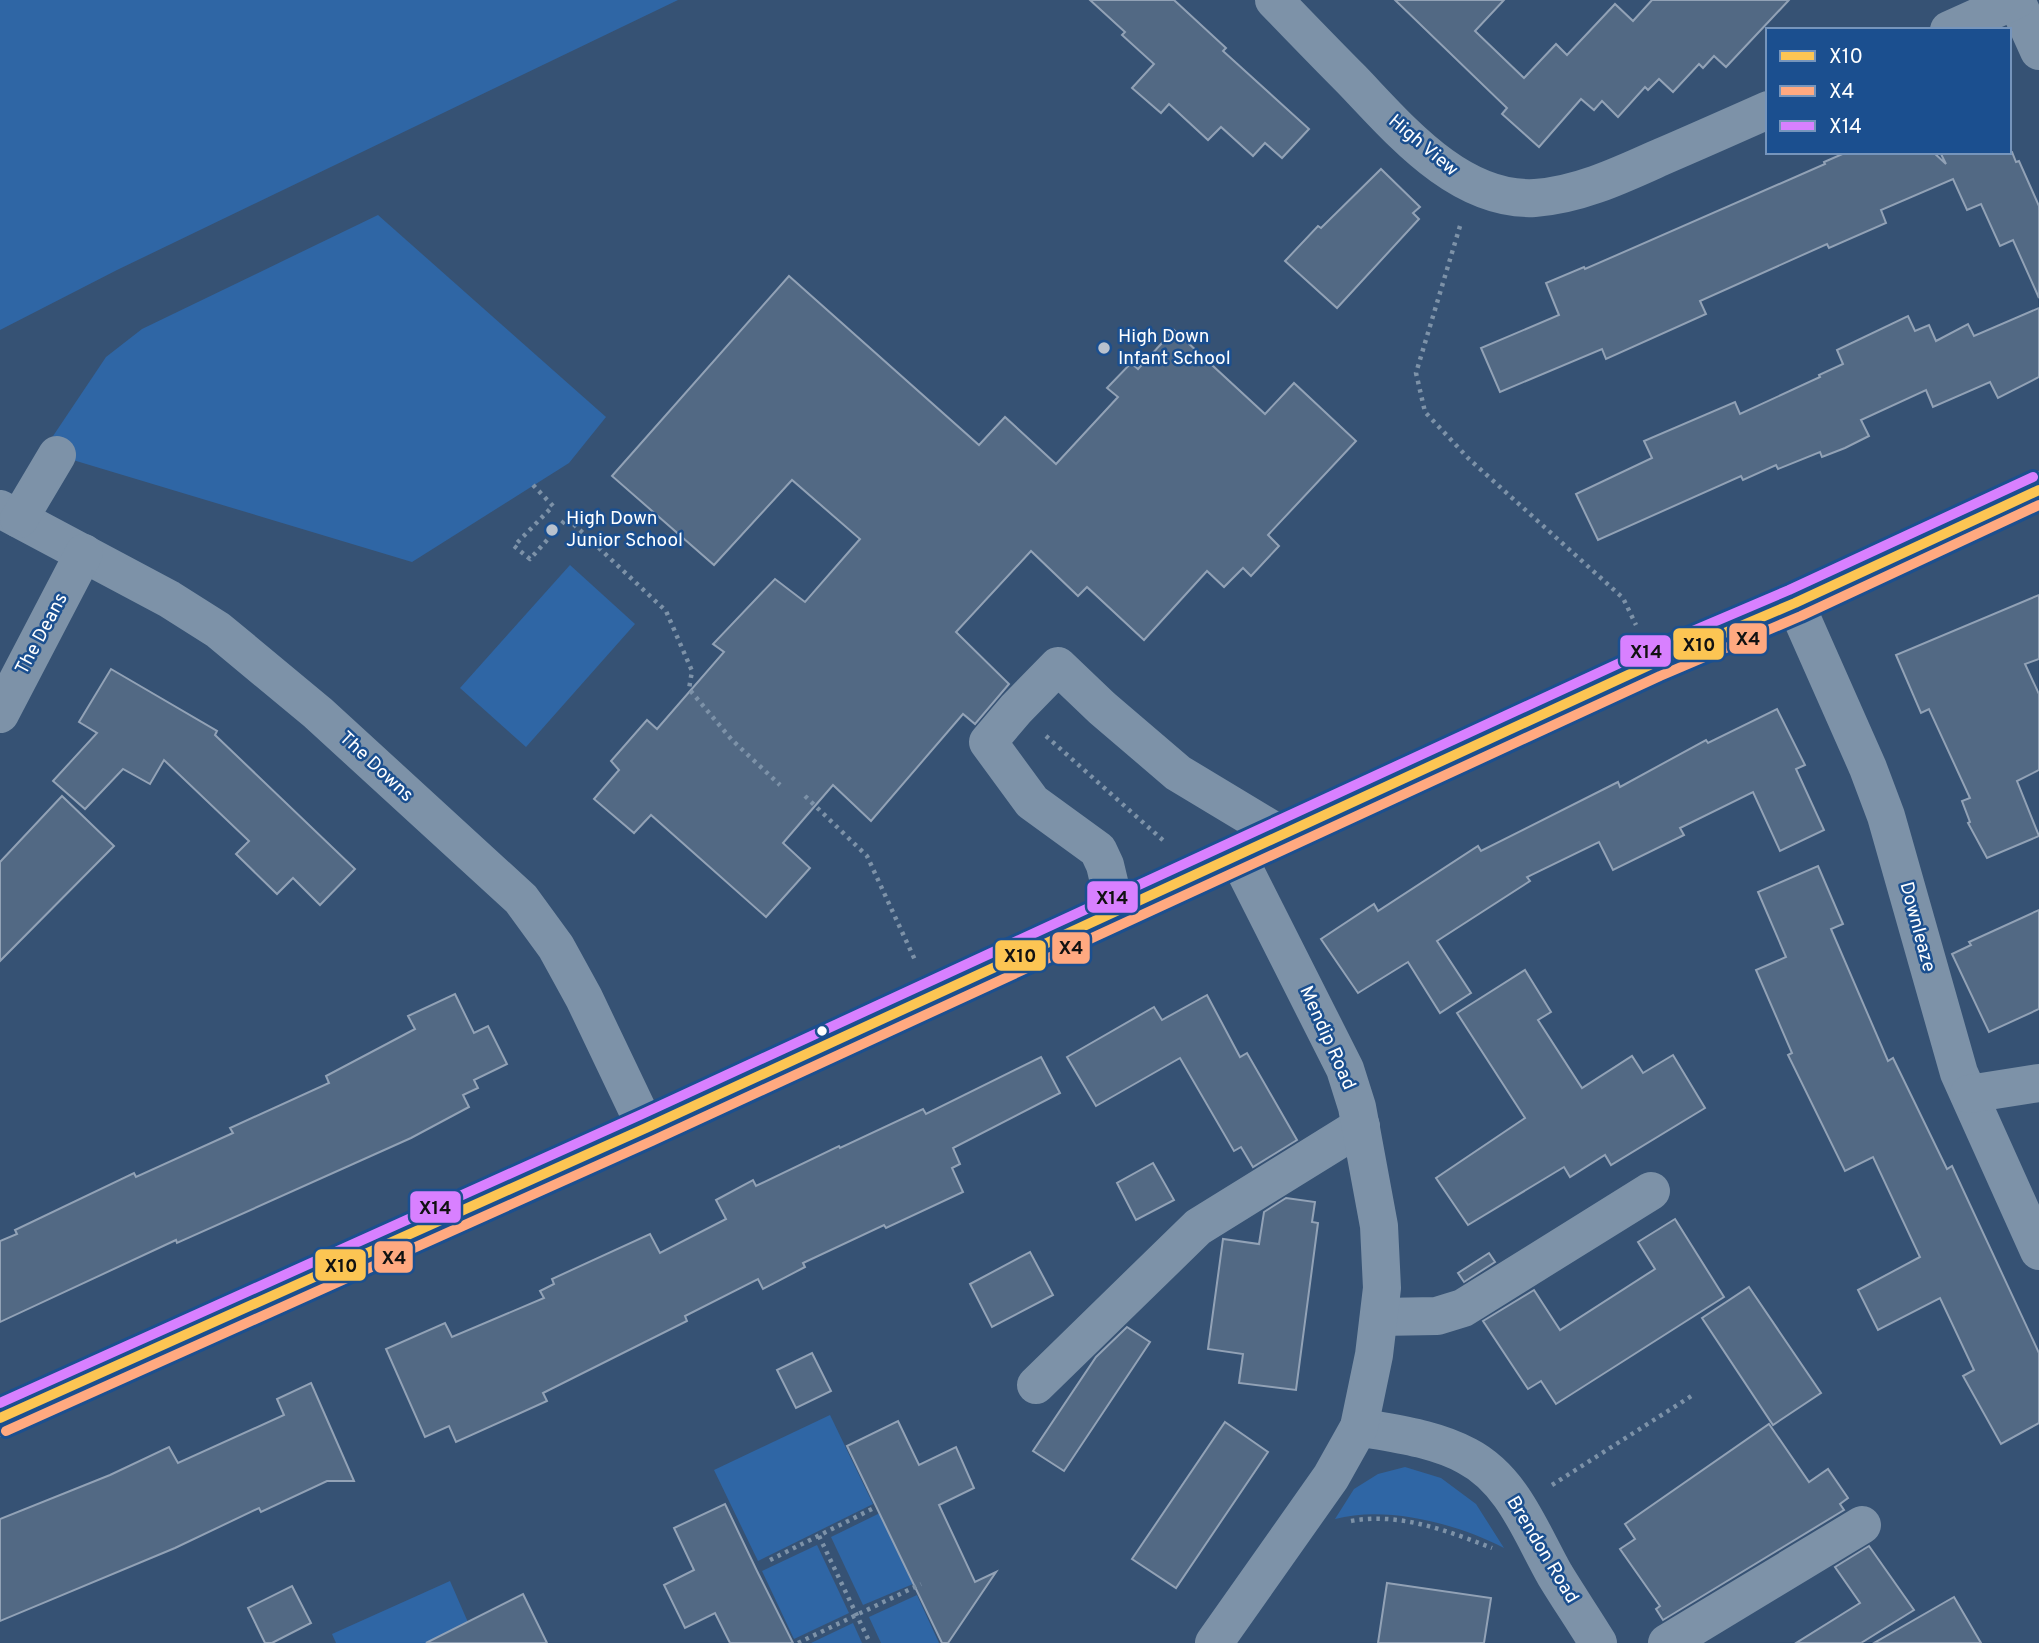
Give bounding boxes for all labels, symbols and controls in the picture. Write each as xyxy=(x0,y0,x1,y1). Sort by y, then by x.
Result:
legend xyxy=(1766,28,2011,154)
text: X10 xyxy=(1829,44,1863,71)
text: X4 xyxy=(1829,79,1855,106)
street label: High View xyxy=(1383,110,1463,182)
text: X14 xyxy=(1829,114,1862,141)
place label: High Down Infant School xyxy=(1118,325,1231,371)
marker: High Down Infant School xyxy=(1096,340,1112,356)
place label: High Down Junior School xyxy=(566,507,683,553)
marker: High Down Junior School xyxy=(544,522,560,538)
street label: The Deans xyxy=(10,589,74,679)
line badge: X4 xyxy=(1728,622,1768,655)
line badge: X10 xyxy=(1672,627,1725,661)
text: X4 xyxy=(1735,628,1761,652)
line badge: X14 xyxy=(1619,634,1672,668)
text: X10 xyxy=(1683,634,1715,658)
text: X14 xyxy=(1630,641,1662,665)
street label: The Downs xyxy=(334,726,418,808)
street label: Downleaze xyxy=(1893,879,1941,975)
line badge: X14 xyxy=(1086,880,1139,914)
text: X14 xyxy=(1096,887,1128,911)
line badge: X4 xyxy=(1051,931,1091,965)
text: X4 xyxy=(1058,937,1084,961)
line badge: X10 xyxy=(994,939,1047,972)
text: X10 xyxy=(1004,945,1036,969)
street label: Mendip Road xyxy=(1293,982,1361,1094)
unlabelled marker xyxy=(815,1024,829,1038)
line badge: X14 xyxy=(409,1190,462,1224)
text: X14 xyxy=(419,1197,451,1221)
line badge: X4 xyxy=(373,1240,414,1274)
text: X4 xyxy=(381,1247,407,1271)
line badge: X10 xyxy=(314,1248,367,1282)
text: X10 xyxy=(325,1255,357,1279)
street label: Brendon Road xyxy=(1501,1492,1583,1608)

